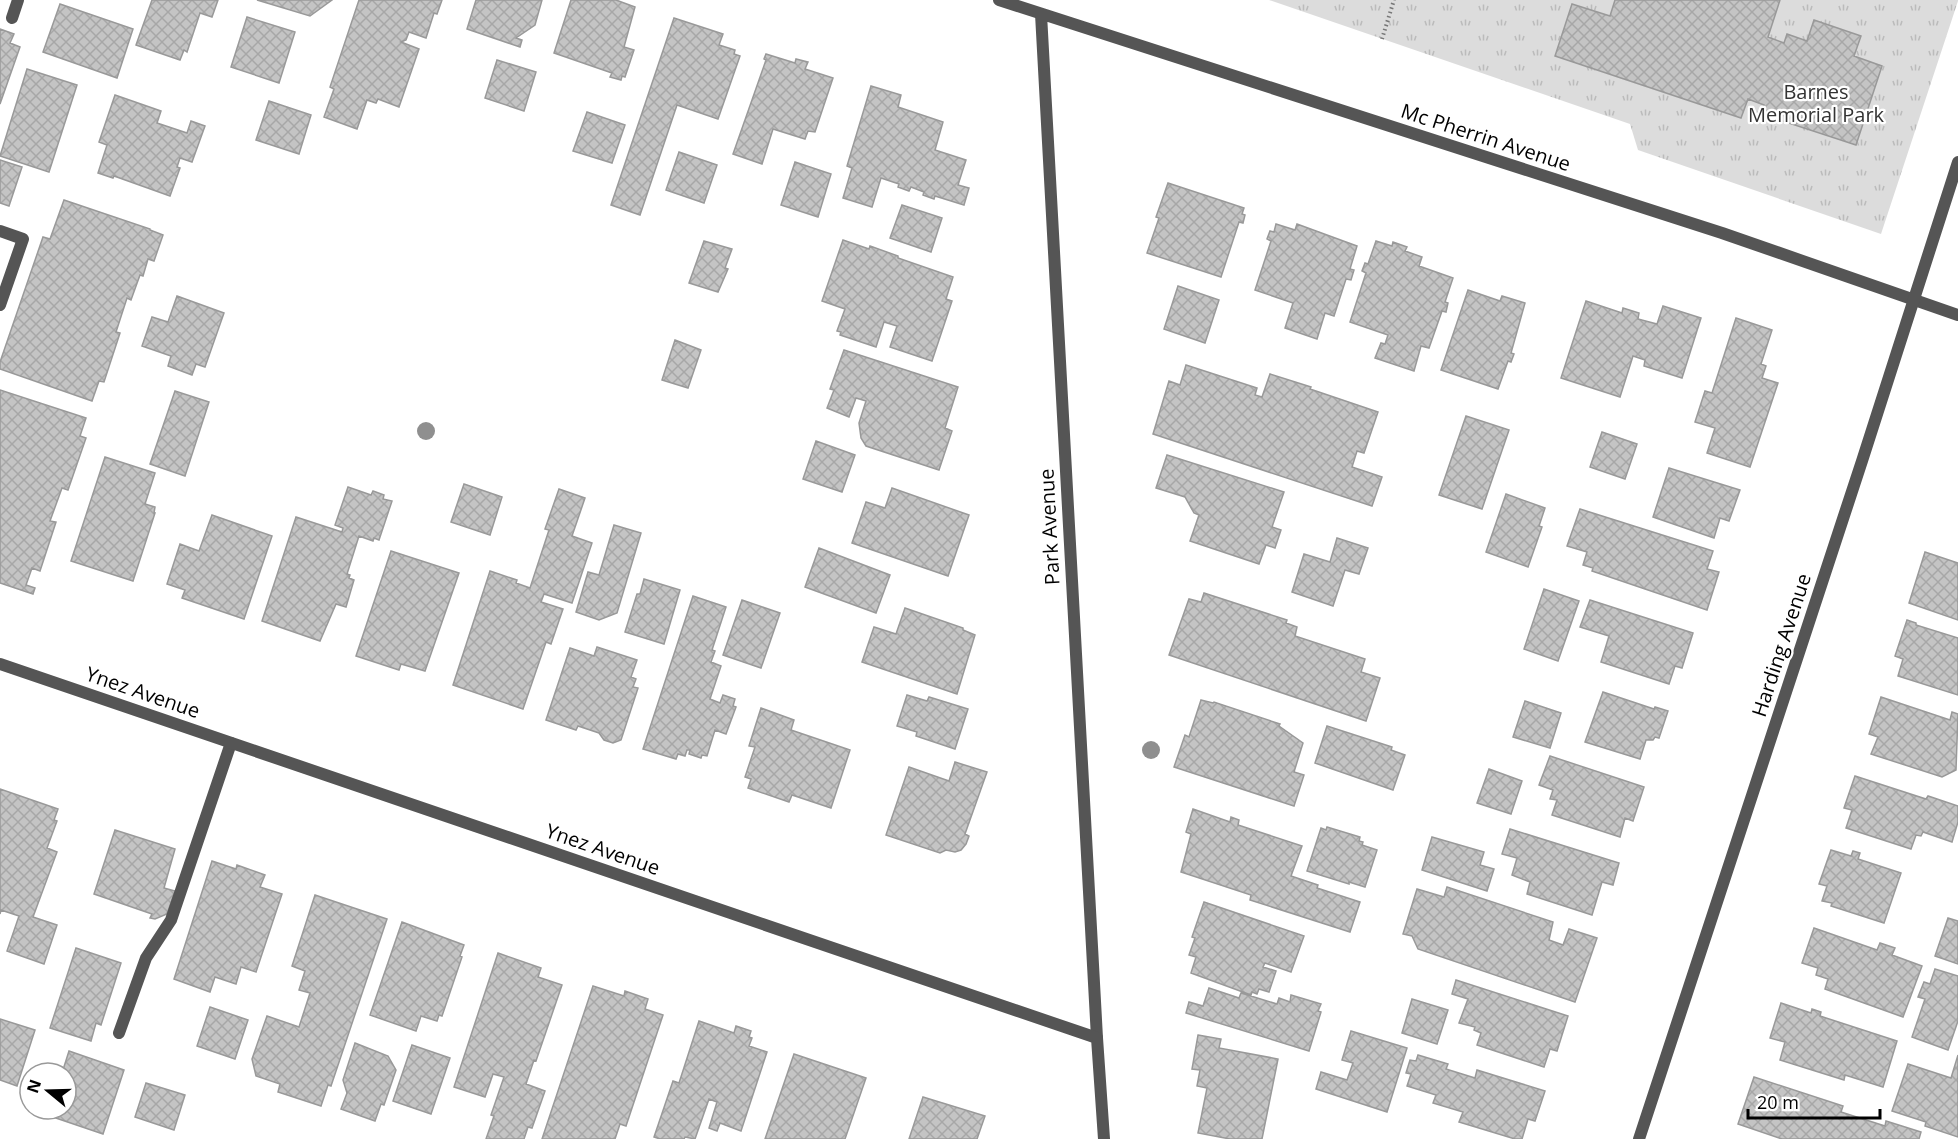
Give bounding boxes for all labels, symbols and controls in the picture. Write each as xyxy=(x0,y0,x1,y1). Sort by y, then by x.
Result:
park label: Barnes Memorial Park xyxy=(1748,78,1885,128)
street label: Mc Pherrin Avenue xyxy=(1398,97,1574,177)
street label: Park Avenue xyxy=(1032,468,1066,586)
street label: Harding Avenue xyxy=(1745,570,1817,720)
street label: Ynez Avenue xyxy=(82,660,204,724)
street label: Ynez Avenue xyxy=(542,817,664,881)
north arrow xyxy=(18,1061,78,1121)
text: N xyxy=(21,1076,46,1096)
scale bar xyxy=(1748,1082,1880,1120)
text: 20 m xyxy=(1757,1090,1799,1114)

